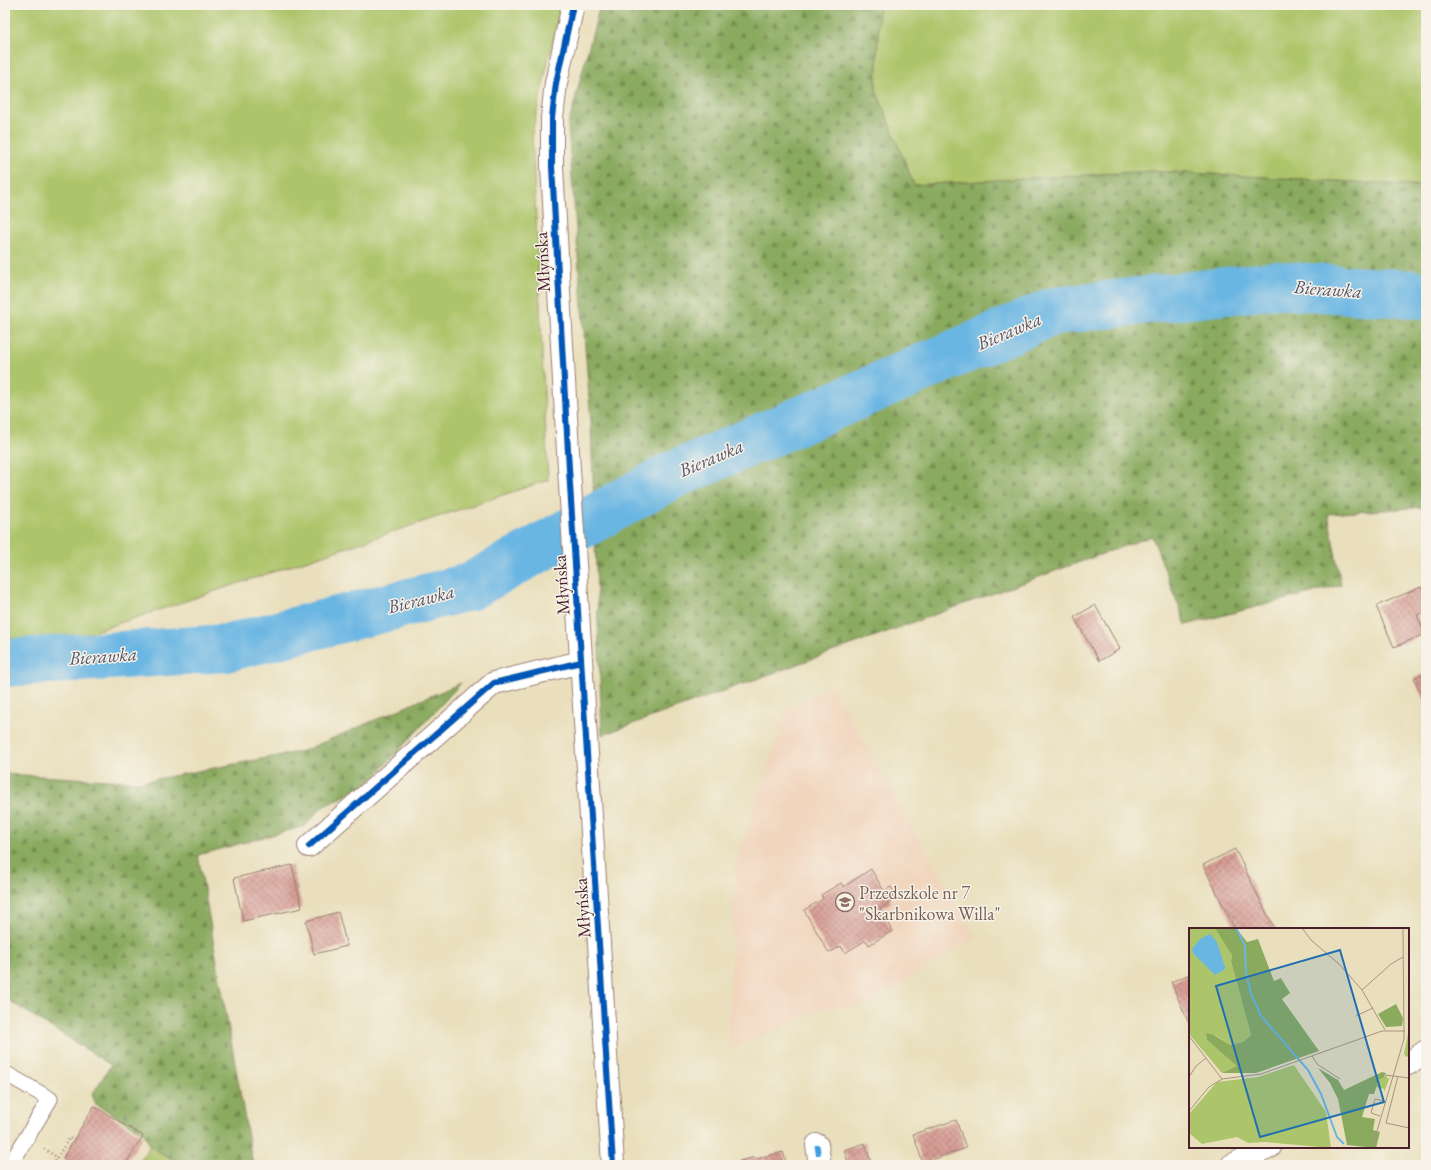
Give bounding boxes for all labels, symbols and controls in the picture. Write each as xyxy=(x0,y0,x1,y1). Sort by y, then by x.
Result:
street label: Młyńska xyxy=(529,231,555,293)
water label: Bierawka xyxy=(1292,274,1363,304)
water label: Bierawka xyxy=(972,306,1045,356)
water label: Bierawka xyxy=(674,433,747,483)
street label: Młyńska xyxy=(547,553,575,616)
water label: Bierawka xyxy=(384,579,457,620)
water label: Bierawka xyxy=(67,641,138,671)
street label: Młyńska xyxy=(568,876,596,939)
place label: Przedszkole nr 7 "Skarbnikowa Willa" xyxy=(859,881,1000,925)
school or university icon: Przedszkole nr 7 "Skarbnikowa Willa" xyxy=(834,891,856,913)
inset map xyxy=(1189,928,1409,1148)

